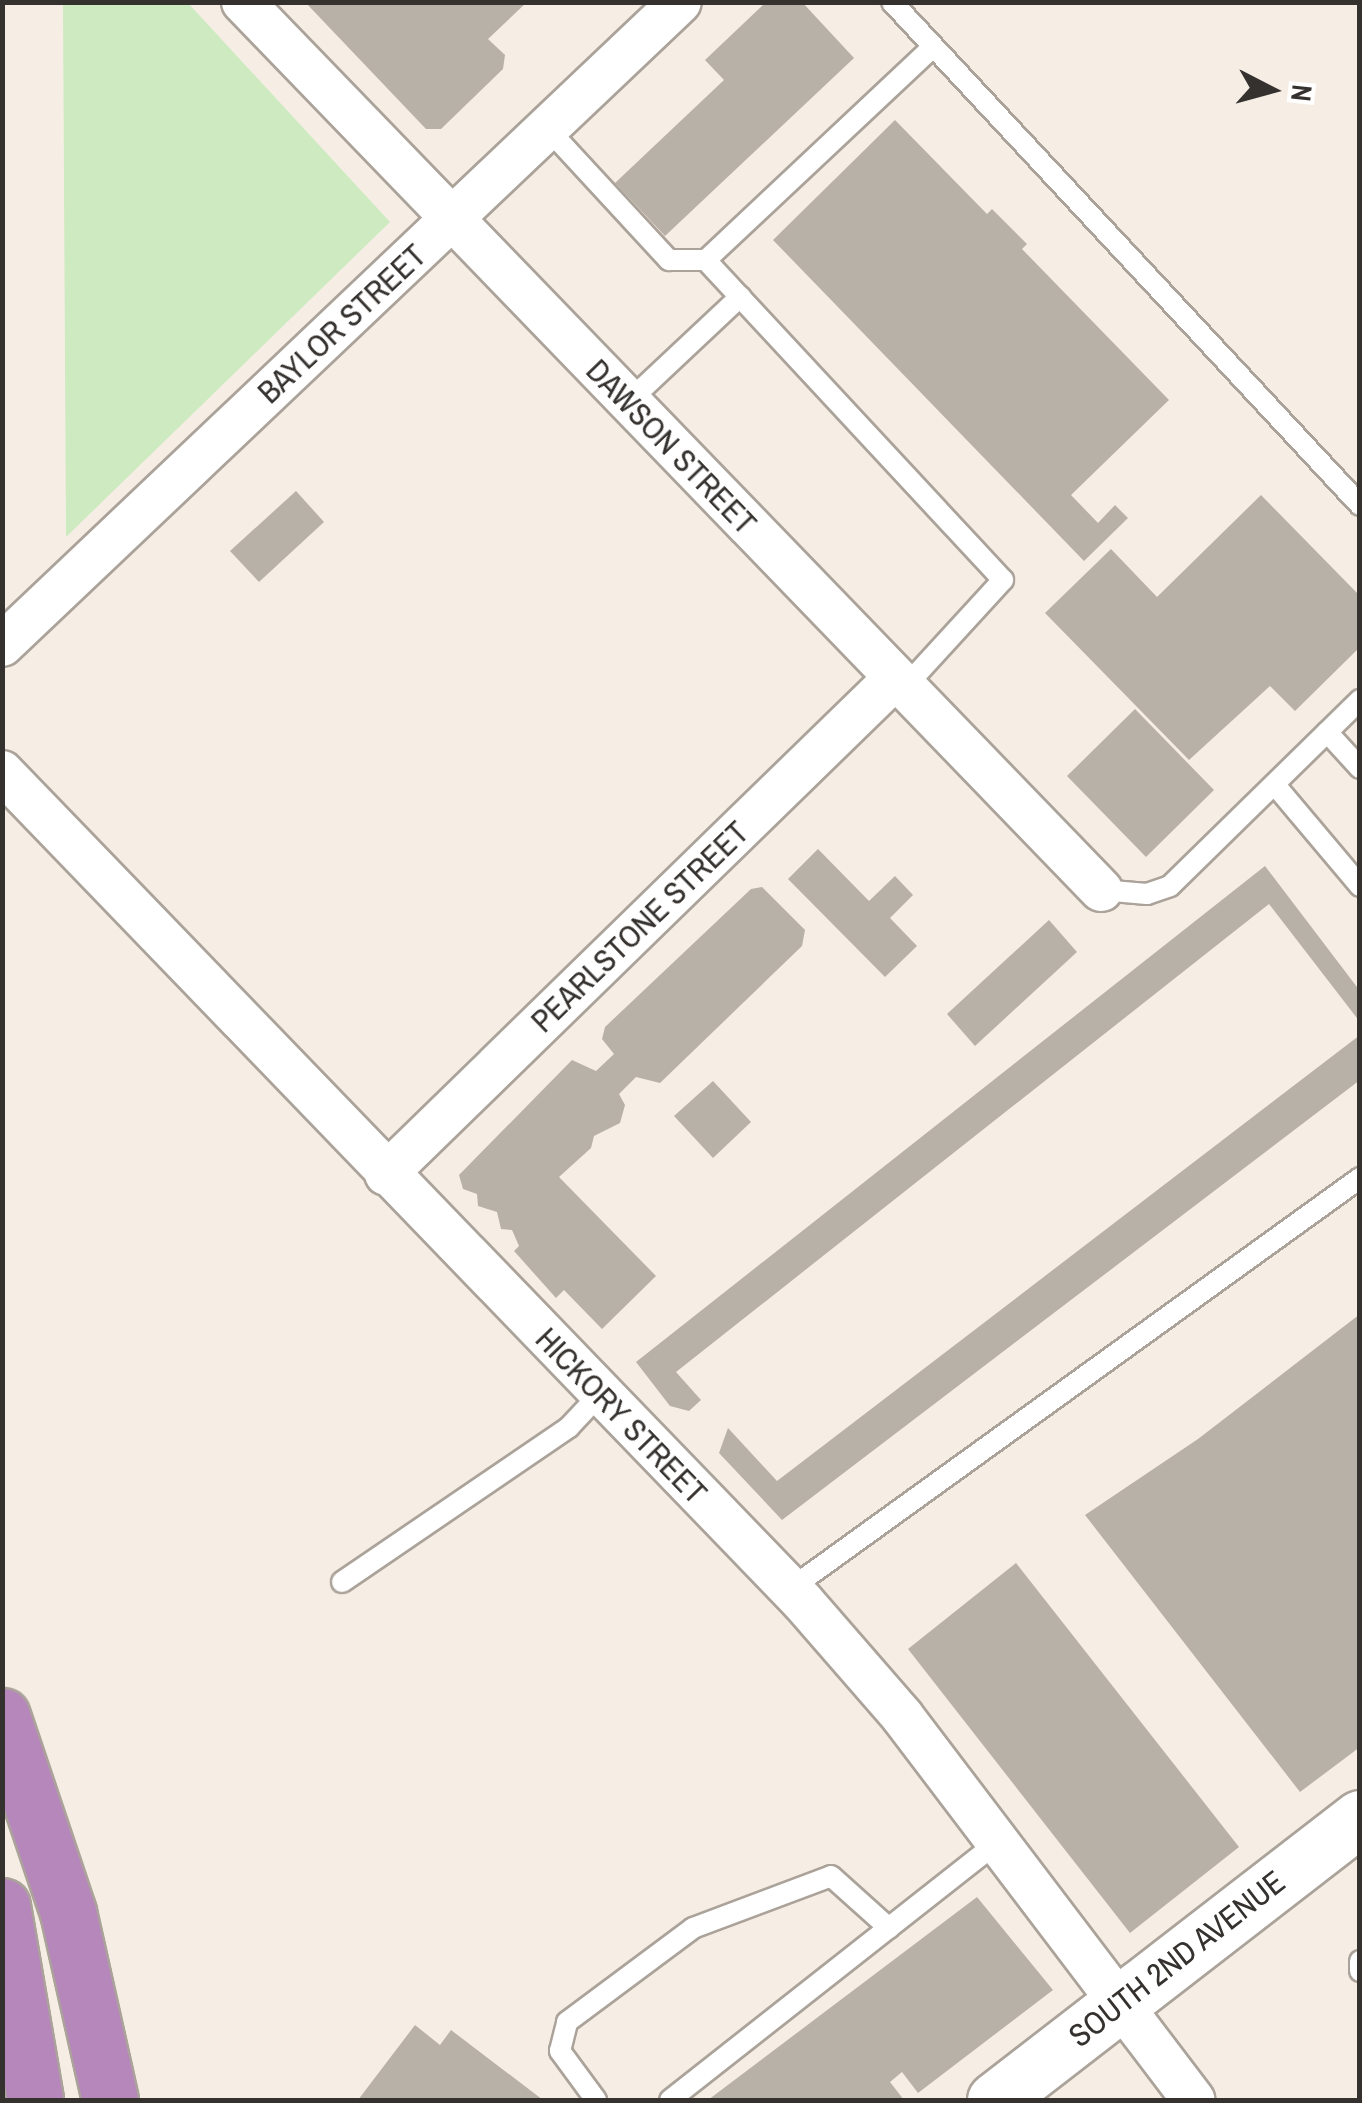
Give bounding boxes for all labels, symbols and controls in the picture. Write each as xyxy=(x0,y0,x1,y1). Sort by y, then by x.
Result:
north arrow xyxy=(1222,40,1322,140)
text: N xyxy=(1282,83,1322,103)
street label: BAYLOR STREET xyxy=(250,237,434,411)
street label: DAWSON STREET xyxy=(578,352,764,542)
street label: PEARLSTONE STREET xyxy=(524,814,756,1040)
street label: HICKORY STREET xyxy=(527,1320,715,1512)
street label: SOUTH 2ND AVENUE xyxy=(1061,1862,1293,2056)

